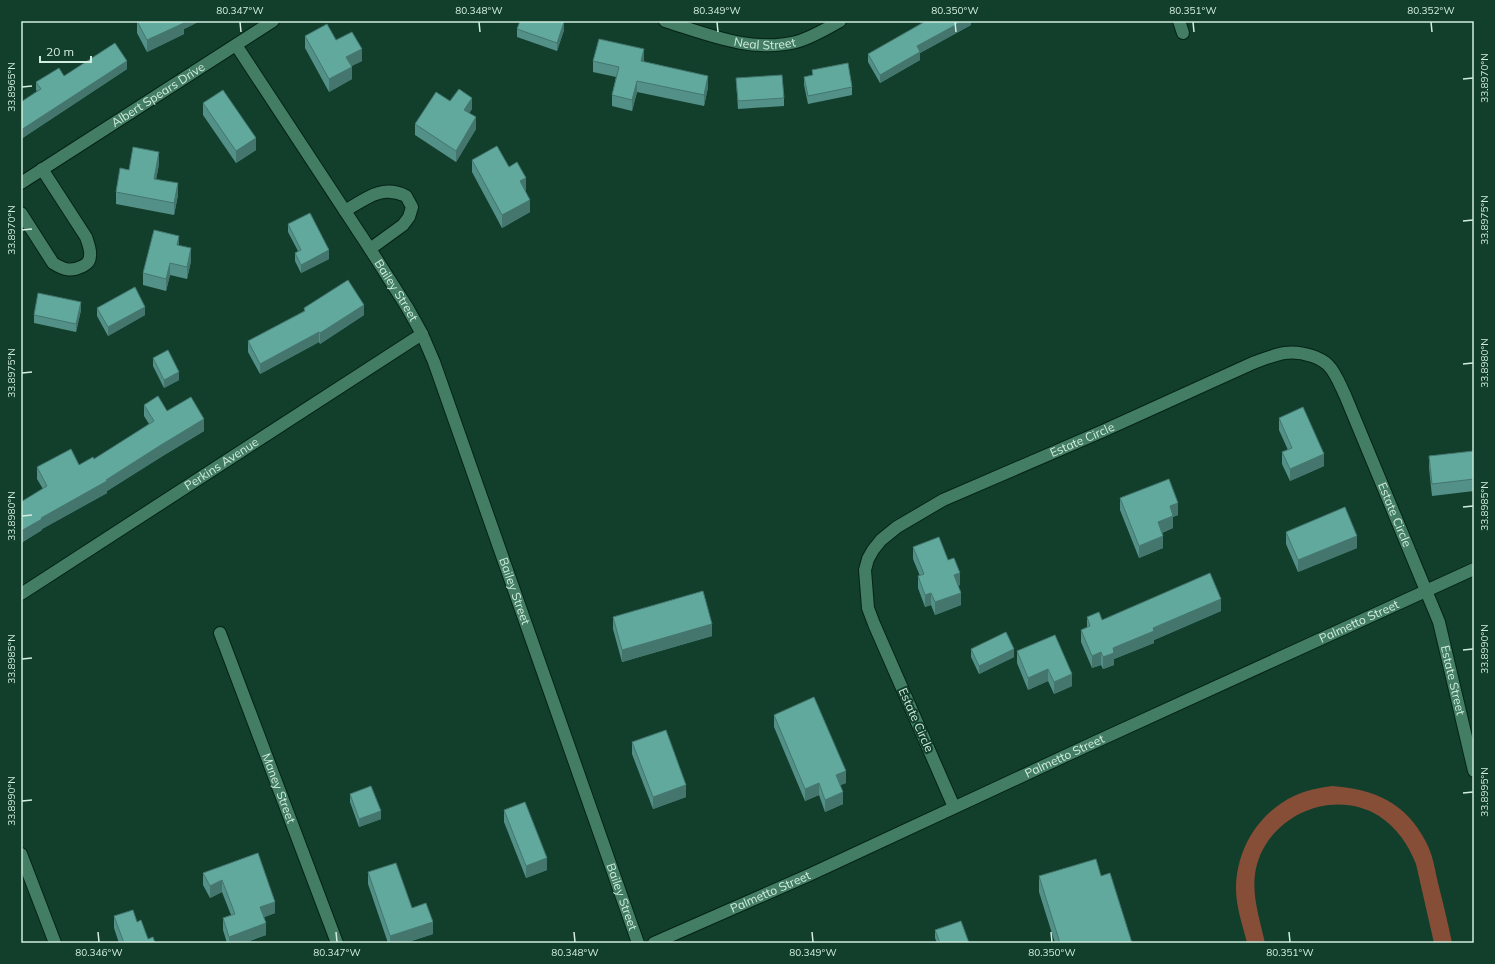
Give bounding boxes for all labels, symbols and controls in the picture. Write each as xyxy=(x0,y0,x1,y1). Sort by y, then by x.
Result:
text: 80.347°W xyxy=(216,4,264,17)
text: 80.348°W xyxy=(455,4,503,17)
text: 80.349°W xyxy=(693,4,741,17)
text: 80.350°W xyxy=(931,4,979,17)
text: 80.351°W xyxy=(1169,4,1217,17)
text: 80.352°W xyxy=(1407,4,1455,17)
street label: Neal Street xyxy=(733,34,797,52)
scale bar xyxy=(40,38,91,64)
text: 20 m xyxy=(46,44,74,59)
text: 33.8970°N xyxy=(1478,53,1491,103)
street label: Albert Spears Drive xyxy=(108,59,207,130)
text: 33.8965°N xyxy=(5,62,18,112)
text: 33.8975°N xyxy=(1478,195,1491,245)
text: 33.8970°N xyxy=(5,205,18,255)
street label: Bailey Street xyxy=(372,256,421,324)
text: 33.8980°N xyxy=(1478,338,1491,388)
text: 33.8975°N xyxy=(5,348,18,398)
street label: Estate Circle xyxy=(1047,419,1117,460)
street label: Perkins Avenue xyxy=(181,434,261,493)
street label: Estate Circle xyxy=(1375,480,1415,549)
text: 33.8985°N xyxy=(1478,481,1491,531)
text: 33.8980°N xyxy=(5,491,18,541)
street label: Bailey Street xyxy=(496,555,534,627)
street label: Palmetto Street xyxy=(1317,596,1401,646)
text: 33.8990°N xyxy=(1478,624,1491,674)
text: 33.8985°N xyxy=(5,634,18,684)
street label: Estate Street xyxy=(1438,644,1469,717)
street label: Estate Circle xyxy=(896,685,937,754)
street label: Palmetto Street xyxy=(1022,731,1106,781)
street label: Maney Street xyxy=(259,751,299,825)
text: 33.8995°N xyxy=(1478,767,1491,817)
text: 33.8990°N xyxy=(5,776,18,826)
street label: Bailey Street xyxy=(604,861,641,932)
street label: Palmetto Street xyxy=(728,867,813,916)
text: 80.346°W xyxy=(75,946,123,959)
text: 80.347°W xyxy=(313,946,361,959)
text: 80.348°W xyxy=(551,946,599,959)
text: 80.349°W xyxy=(789,946,837,959)
text: 80.350°W xyxy=(1028,946,1076,959)
text: 80.351°W xyxy=(1266,946,1314,959)

